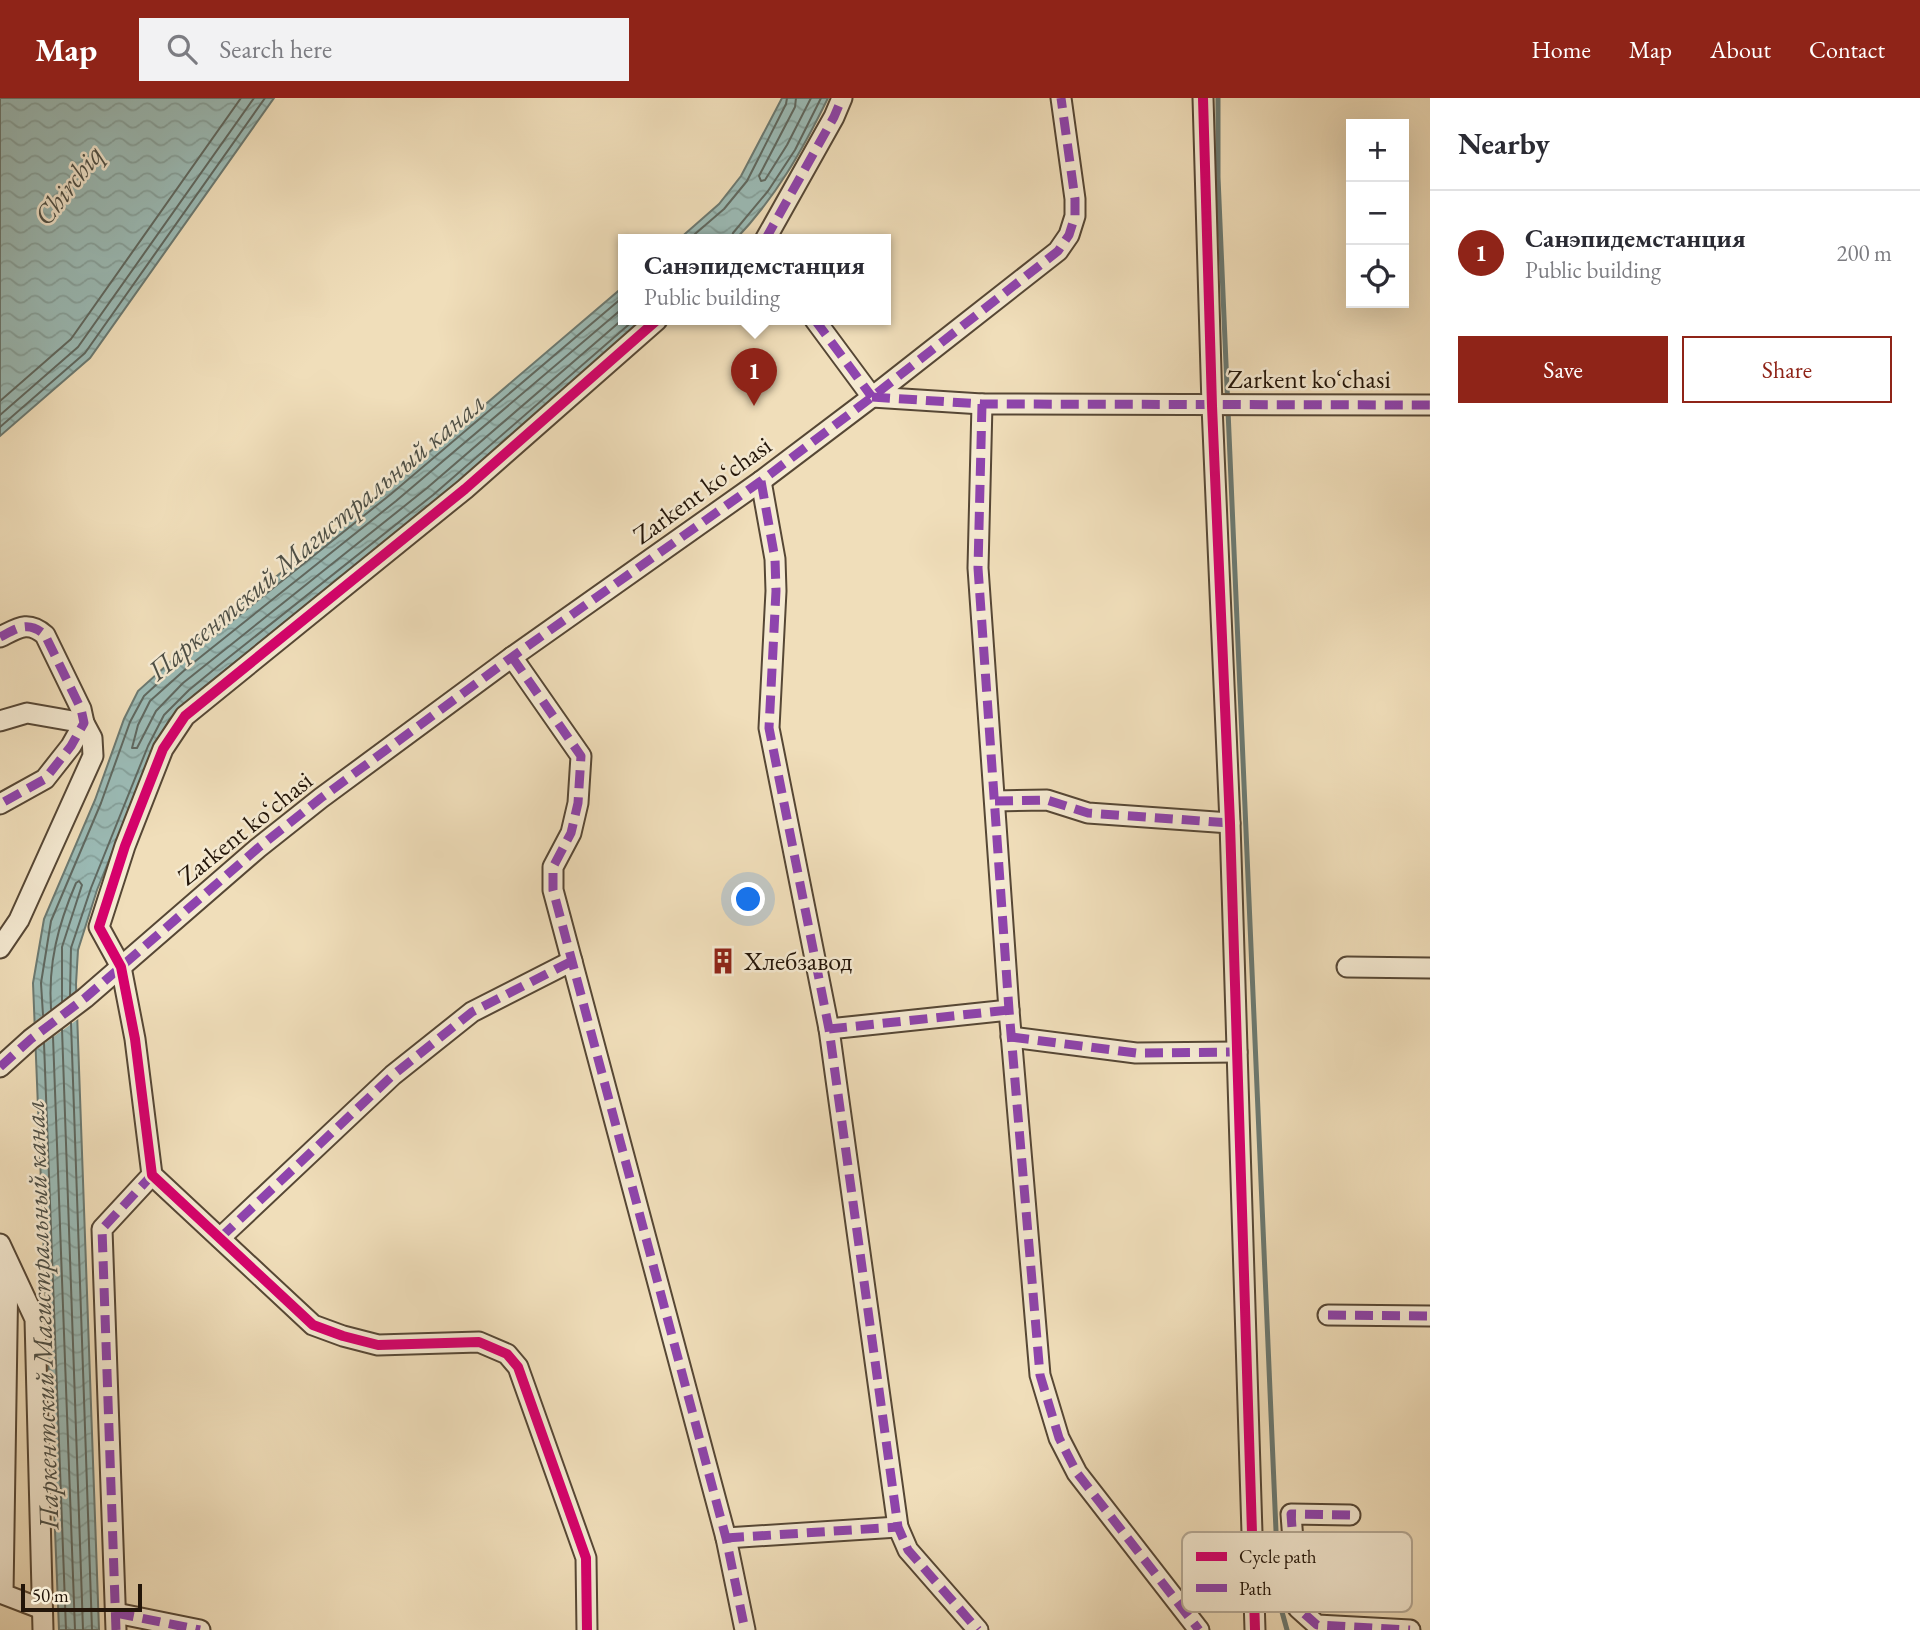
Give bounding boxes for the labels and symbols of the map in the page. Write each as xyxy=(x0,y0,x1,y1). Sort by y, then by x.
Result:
water label: Chirchiq xyxy=(25,137,111,233)
pin: 1 xyxy=(731,348,777,406)
street label: Zarkent koʻchasi xyxy=(1227,362,1391,396)
water label: Паркентский Магистральный канал xyxy=(139,384,492,689)
street label: Zarkent koʻchasi xyxy=(626,428,778,552)
street label: Zarkent koʻchasi xyxy=(171,763,319,893)
your location xyxy=(731,882,765,916)
place label: Хлебзавод xyxy=(743,944,852,978)
building icon: Хлебзавод xyxy=(708,946,738,976)
water label: Паркентский Магистральный канал xyxy=(16,1100,67,1531)
legend xyxy=(1182,1532,1412,1612)
text: Cycle path xyxy=(1239,1544,1317,1569)
text: Path xyxy=(1239,1576,1272,1601)
scale bar xyxy=(21,1581,142,1613)

